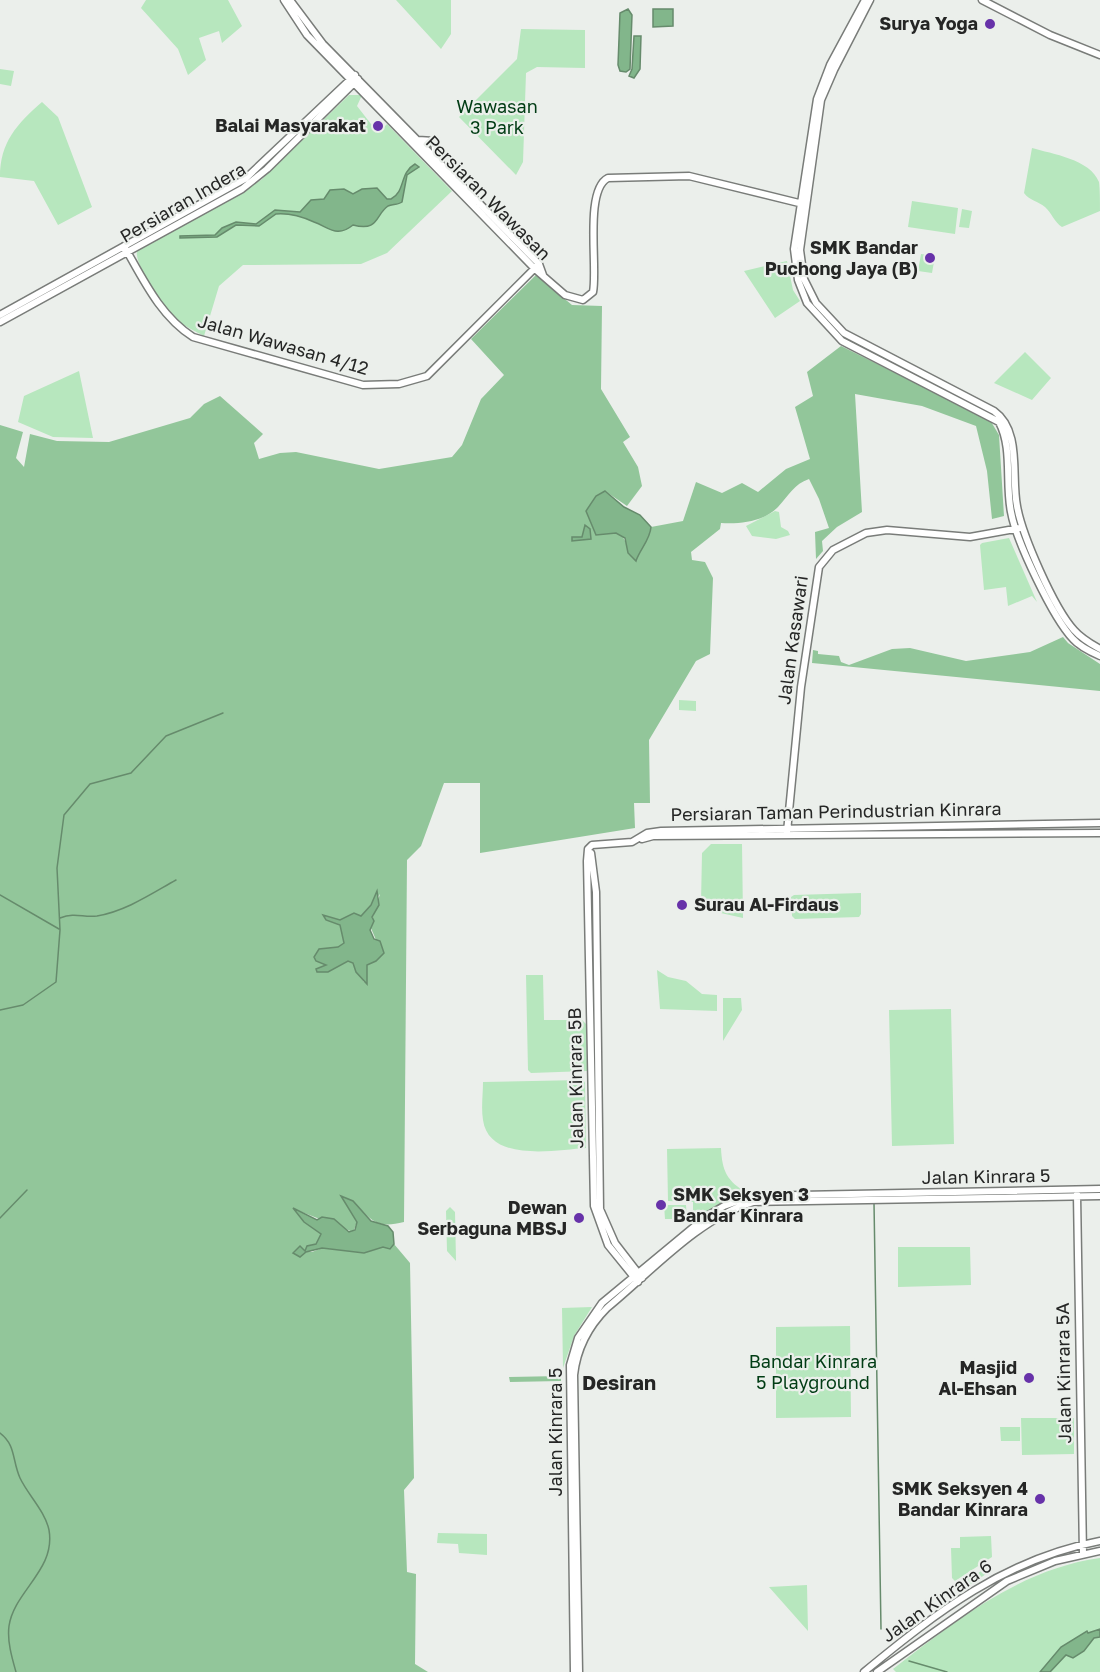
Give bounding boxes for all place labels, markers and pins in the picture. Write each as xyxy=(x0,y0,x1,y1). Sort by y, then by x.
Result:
place label: Surya Yoga xyxy=(879,12,978,34)
marker: Surya Yoga xyxy=(983,17,997,31)
place label: Balai Masyarakat xyxy=(215,114,366,136)
marker: Balai Masyarakat xyxy=(371,119,385,133)
place label: SMK Bandar Puchong Jaya (B) xyxy=(765,236,918,279)
marker: SMK Bandar Puchong Jaya (B) xyxy=(923,251,937,265)
place label: Surau Al-Firdaus xyxy=(694,893,839,915)
marker: Surau Al-Firdaus xyxy=(675,898,689,912)
place label: SMK Seksyen 3 Bandar Kinrara xyxy=(673,1183,809,1226)
place label: Dewan Serbaguna MBSJ xyxy=(417,1196,567,1239)
marker: SMK Seksyen 3 Bandar Kinrara xyxy=(654,1198,668,1212)
marker: Dewan Serbaguna MBSJ xyxy=(572,1211,586,1225)
place label: Masjid Al-Ehsan xyxy=(939,1356,1017,1399)
marker: Masjid Al-Ehsan xyxy=(1022,1371,1036,1385)
place label: SMK Seksyen 4 Bandar Kinrara xyxy=(892,1477,1028,1520)
marker: SMK Seksyen 4 Bandar Kinrara xyxy=(1033,1492,1047,1506)

